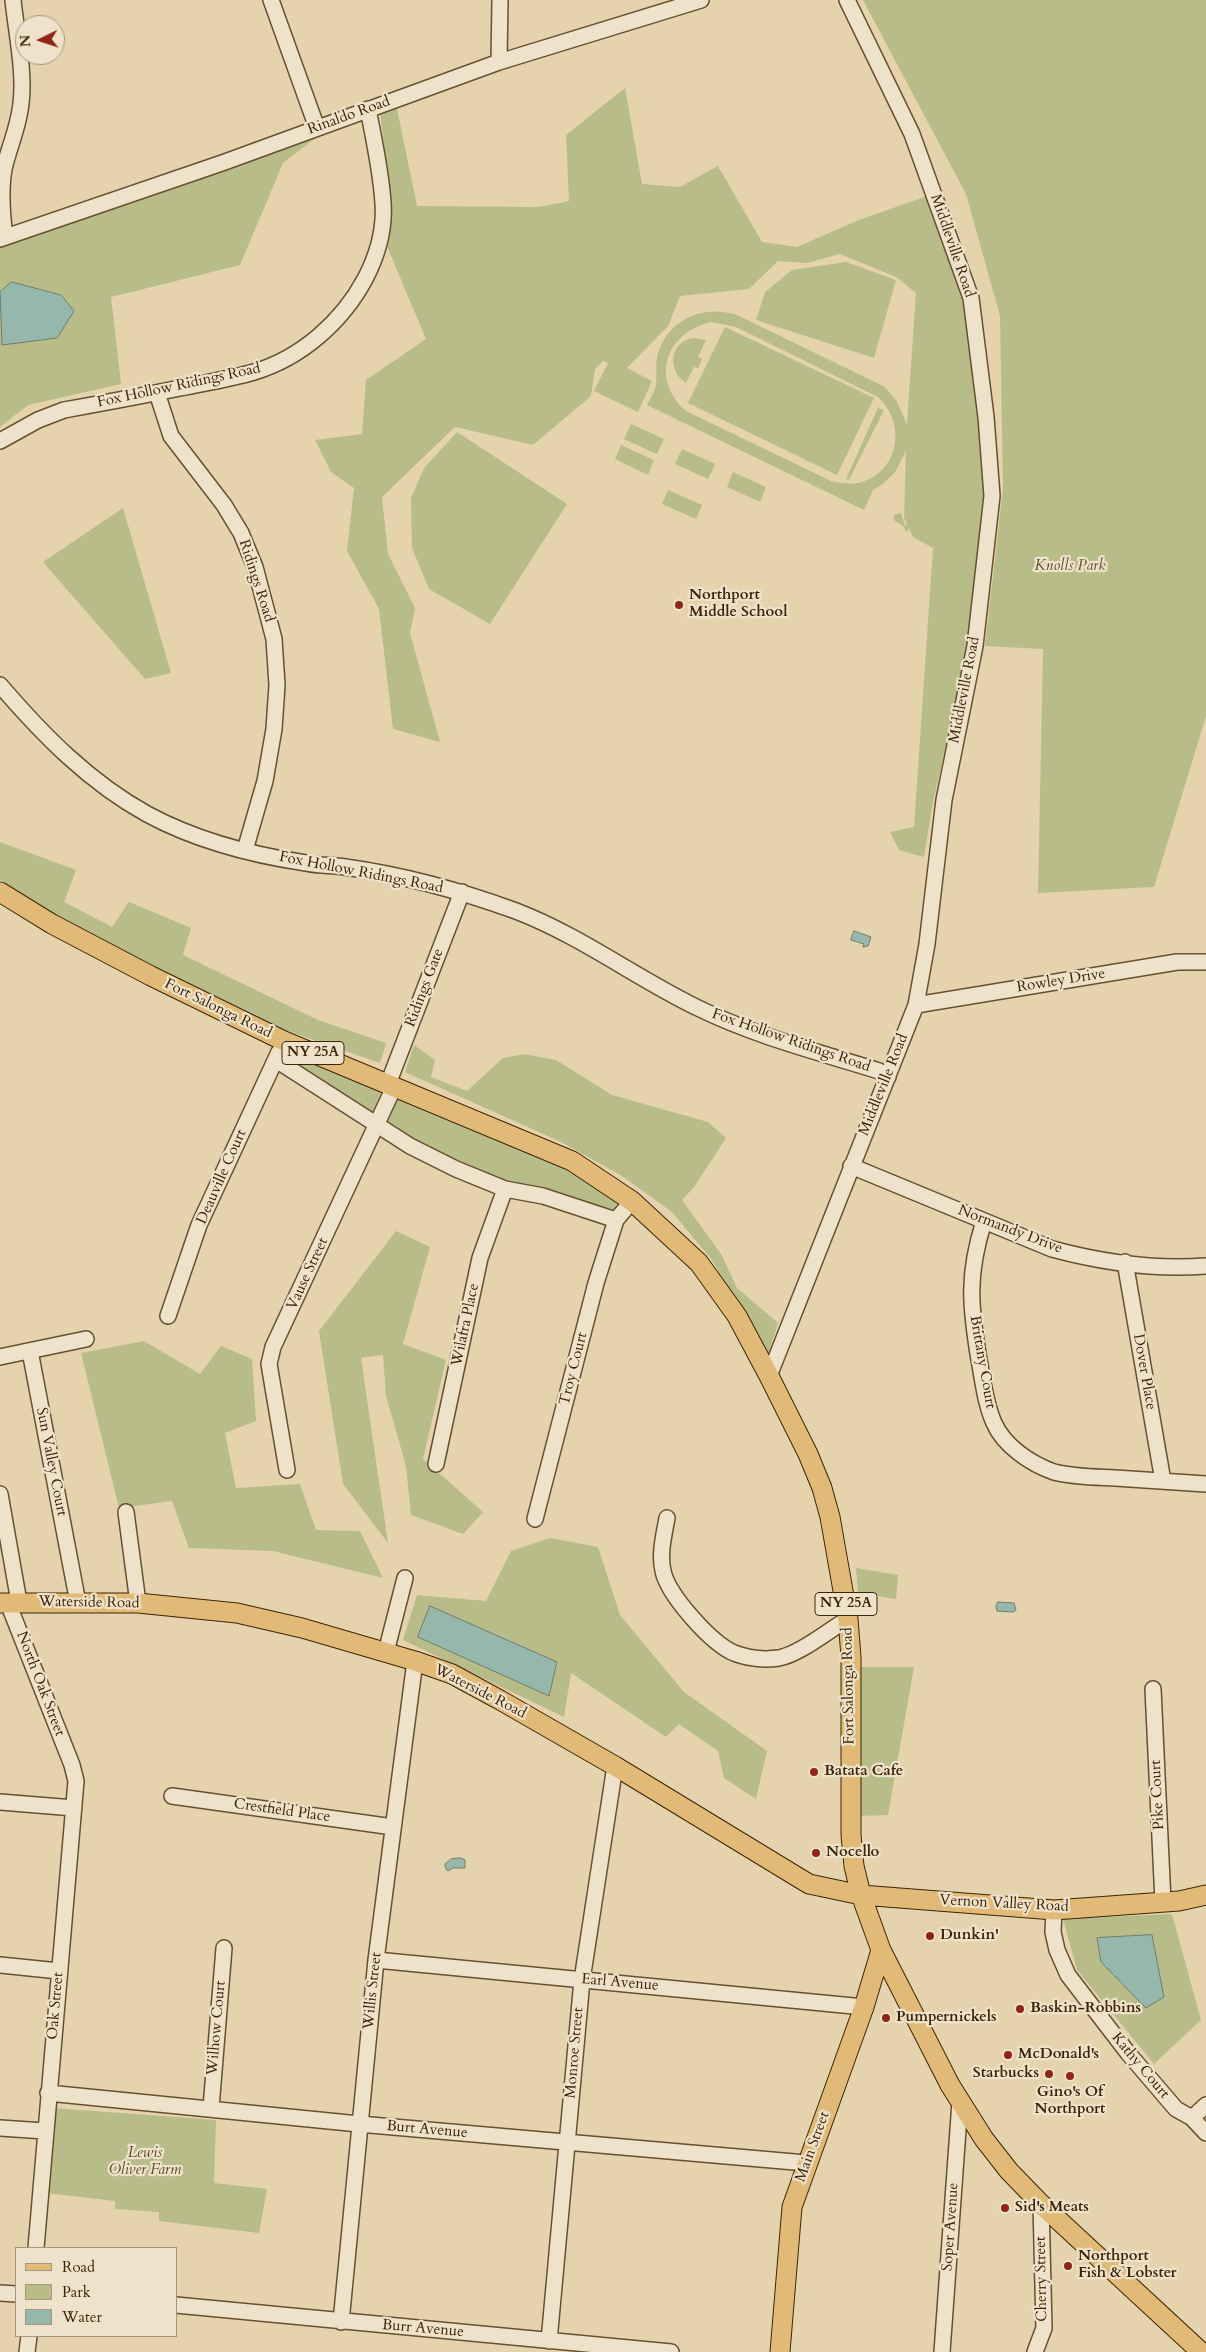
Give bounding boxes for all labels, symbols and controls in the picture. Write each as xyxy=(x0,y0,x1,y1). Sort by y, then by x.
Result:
north arrow xyxy=(15,15,65,65)
text: N xyxy=(16,34,35,48)
street label: Rinaldo Road xyxy=(305,93,393,139)
street label: Middleville Road xyxy=(926,192,978,300)
street label: Fox Hollow Ridings Road xyxy=(96,360,262,412)
street label: Ridings Road xyxy=(234,537,278,625)
park label: Knolls Park xyxy=(1034,558,1106,576)
place label: Northport Middle School xyxy=(689,587,788,622)
marker: Northport Middle School xyxy=(673,599,685,611)
street label: Middleville Road xyxy=(946,635,984,745)
street label: Fox Hollow Ridings Road xyxy=(278,848,444,898)
street label: Ridings Gate xyxy=(402,946,448,1030)
street label: Rowley Drive xyxy=(1015,965,1107,997)
street label: Fort Salonga Road xyxy=(161,975,275,1043)
street label: Fox Hollow Ridings Road xyxy=(709,1005,873,1077)
street label: Middleville Road xyxy=(855,1031,913,1139)
road number: NY 25A xyxy=(282,1042,344,1064)
street label: Deauville Court xyxy=(193,1127,251,1227)
street label: Normandy Drive xyxy=(955,1202,1065,1258)
street label: Vause Street xyxy=(283,1235,333,1313)
street label: Wilafra Place xyxy=(448,1282,484,1368)
street label: Brittany Court xyxy=(965,1314,999,1410)
street label: Troy Court xyxy=(556,1331,592,1407)
street label: Dover Place xyxy=(1128,1333,1160,1411)
street label: Sun Valley Court xyxy=(32,1406,70,1518)
road number: NY 25A xyxy=(815,1592,877,1616)
street label: Waterside Road xyxy=(38,1593,140,1613)
street label: Fort Salonga Road xyxy=(839,1627,859,1745)
street label: North Oak Street xyxy=(12,1629,68,1739)
street label: Waterside Road xyxy=(431,1661,529,1723)
street label: Pike Court xyxy=(1147,1760,1169,1830)
place label: Batata Cafe xyxy=(824,1763,903,1781)
marker: Batata Cafe xyxy=(808,1766,820,1778)
street label: Crestfield Place xyxy=(233,1795,331,1827)
place label: Nocello xyxy=(826,1844,879,1862)
marker: Nocello xyxy=(810,1847,822,1859)
street label: Vernon Valley Road xyxy=(939,1892,1069,1916)
place label: Dunkin' xyxy=(940,1927,999,1945)
marker: Dunkin' xyxy=(924,1930,936,1942)
street label: Willis Street xyxy=(360,1951,386,2031)
street label: Earl Avenue xyxy=(581,1971,659,1995)
street label: Oak Street xyxy=(44,1972,68,2040)
street label: Wilhow Court xyxy=(204,1980,230,2076)
place label: Baskin-Robbins xyxy=(1030,2000,1141,2018)
marker: Baskin-Robbins xyxy=(1014,2003,1026,2015)
street label: Monroe Street xyxy=(562,2007,588,2099)
place label: Pumpernickels xyxy=(896,2009,997,2027)
marker: Pumpernickels xyxy=(880,2012,892,2024)
street label: Kathy Court xyxy=(1107,2029,1173,2103)
place label: McDonald's xyxy=(1018,2046,1099,2064)
marker: McDonald's xyxy=(1002,2049,1014,2061)
place label: Starbucks xyxy=(973,2065,1039,2083)
marker: Starbucks xyxy=(1043,2068,1055,2080)
marker: Gino's Of Northport xyxy=(1064,2070,1076,2082)
place label: Gino's Of Northport xyxy=(1035,2084,1105,2119)
street label: Main Street xyxy=(792,2109,834,2185)
street label: Burt Avenue xyxy=(386,2117,468,2143)
park label: Lewis Oliver Farm xyxy=(109,2145,181,2180)
street label: Soper Avenue xyxy=(939,2182,963,2272)
place label: Sid's Meats xyxy=(1015,2199,1089,2217)
marker: Sid's Meats xyxy=(999,2202,1011,2214)
street label: Cherry Street xyxy=(1032,2236,1052,2322)
legend xyxy=(15,2247,178,2337)
place label: Northport Fish & Lobster xyxy=(1078,2248,1177,2283)
text: Road xyxy=(62,2257,95,2277)
marker: Northport Fish & Lobster xyxy=(1062,2260,1074,2272)
text: Park xyxy=(62,2282,91,2302)
text: Water xyxy=(62,2307,102,2327)
street label: Burr Avenue xyxy=(381,2316,465,2342)

